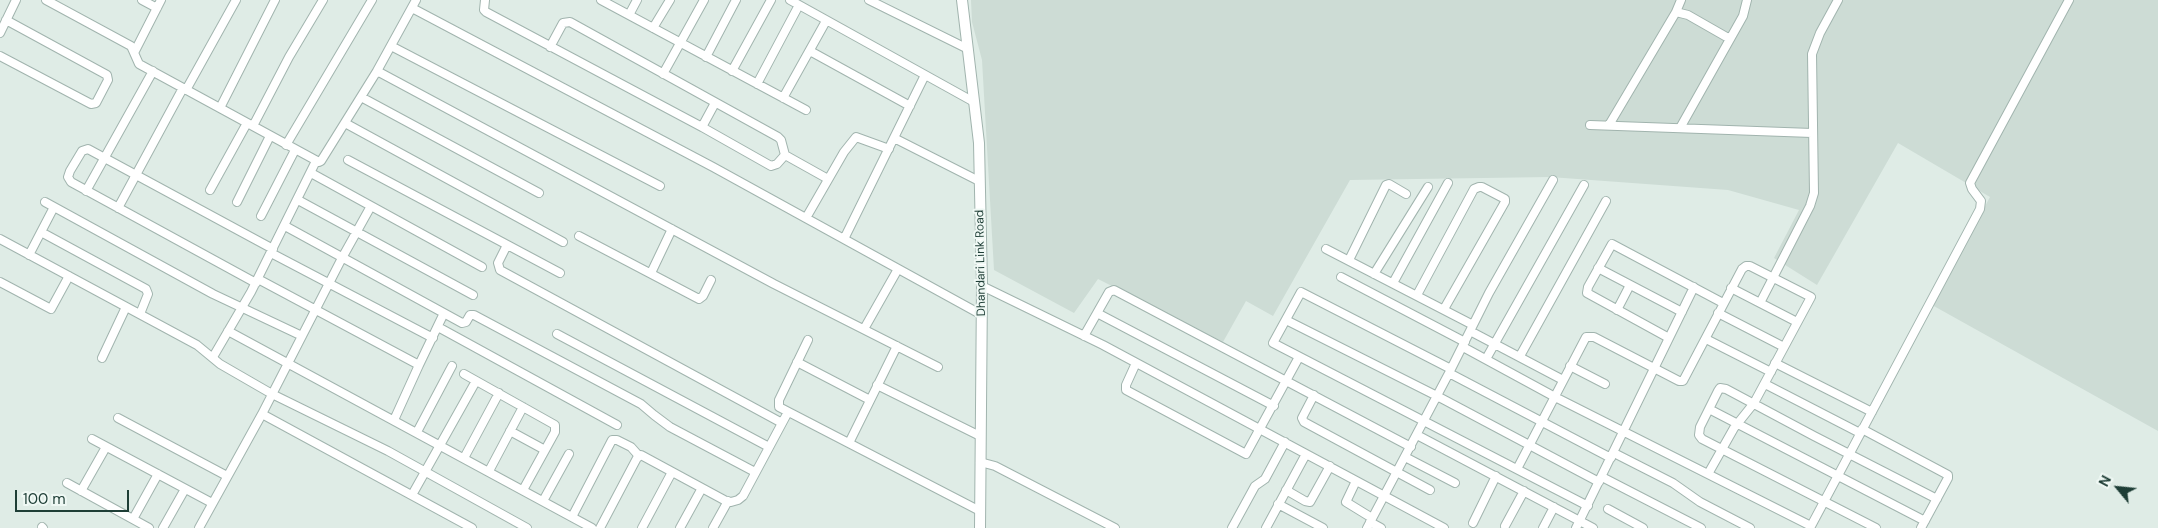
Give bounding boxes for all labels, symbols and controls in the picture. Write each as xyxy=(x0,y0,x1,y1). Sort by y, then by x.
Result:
street label: Dhandari Link Road xyxy=(973,210,989,316)
north arrow xyxy=(2093,463,2143,513)
text: N xyxy=(2094,472,2115,490)
scale bar xyxy=(18,480,131,512)
text: 100 m xyxy=(23,489,66,509)

